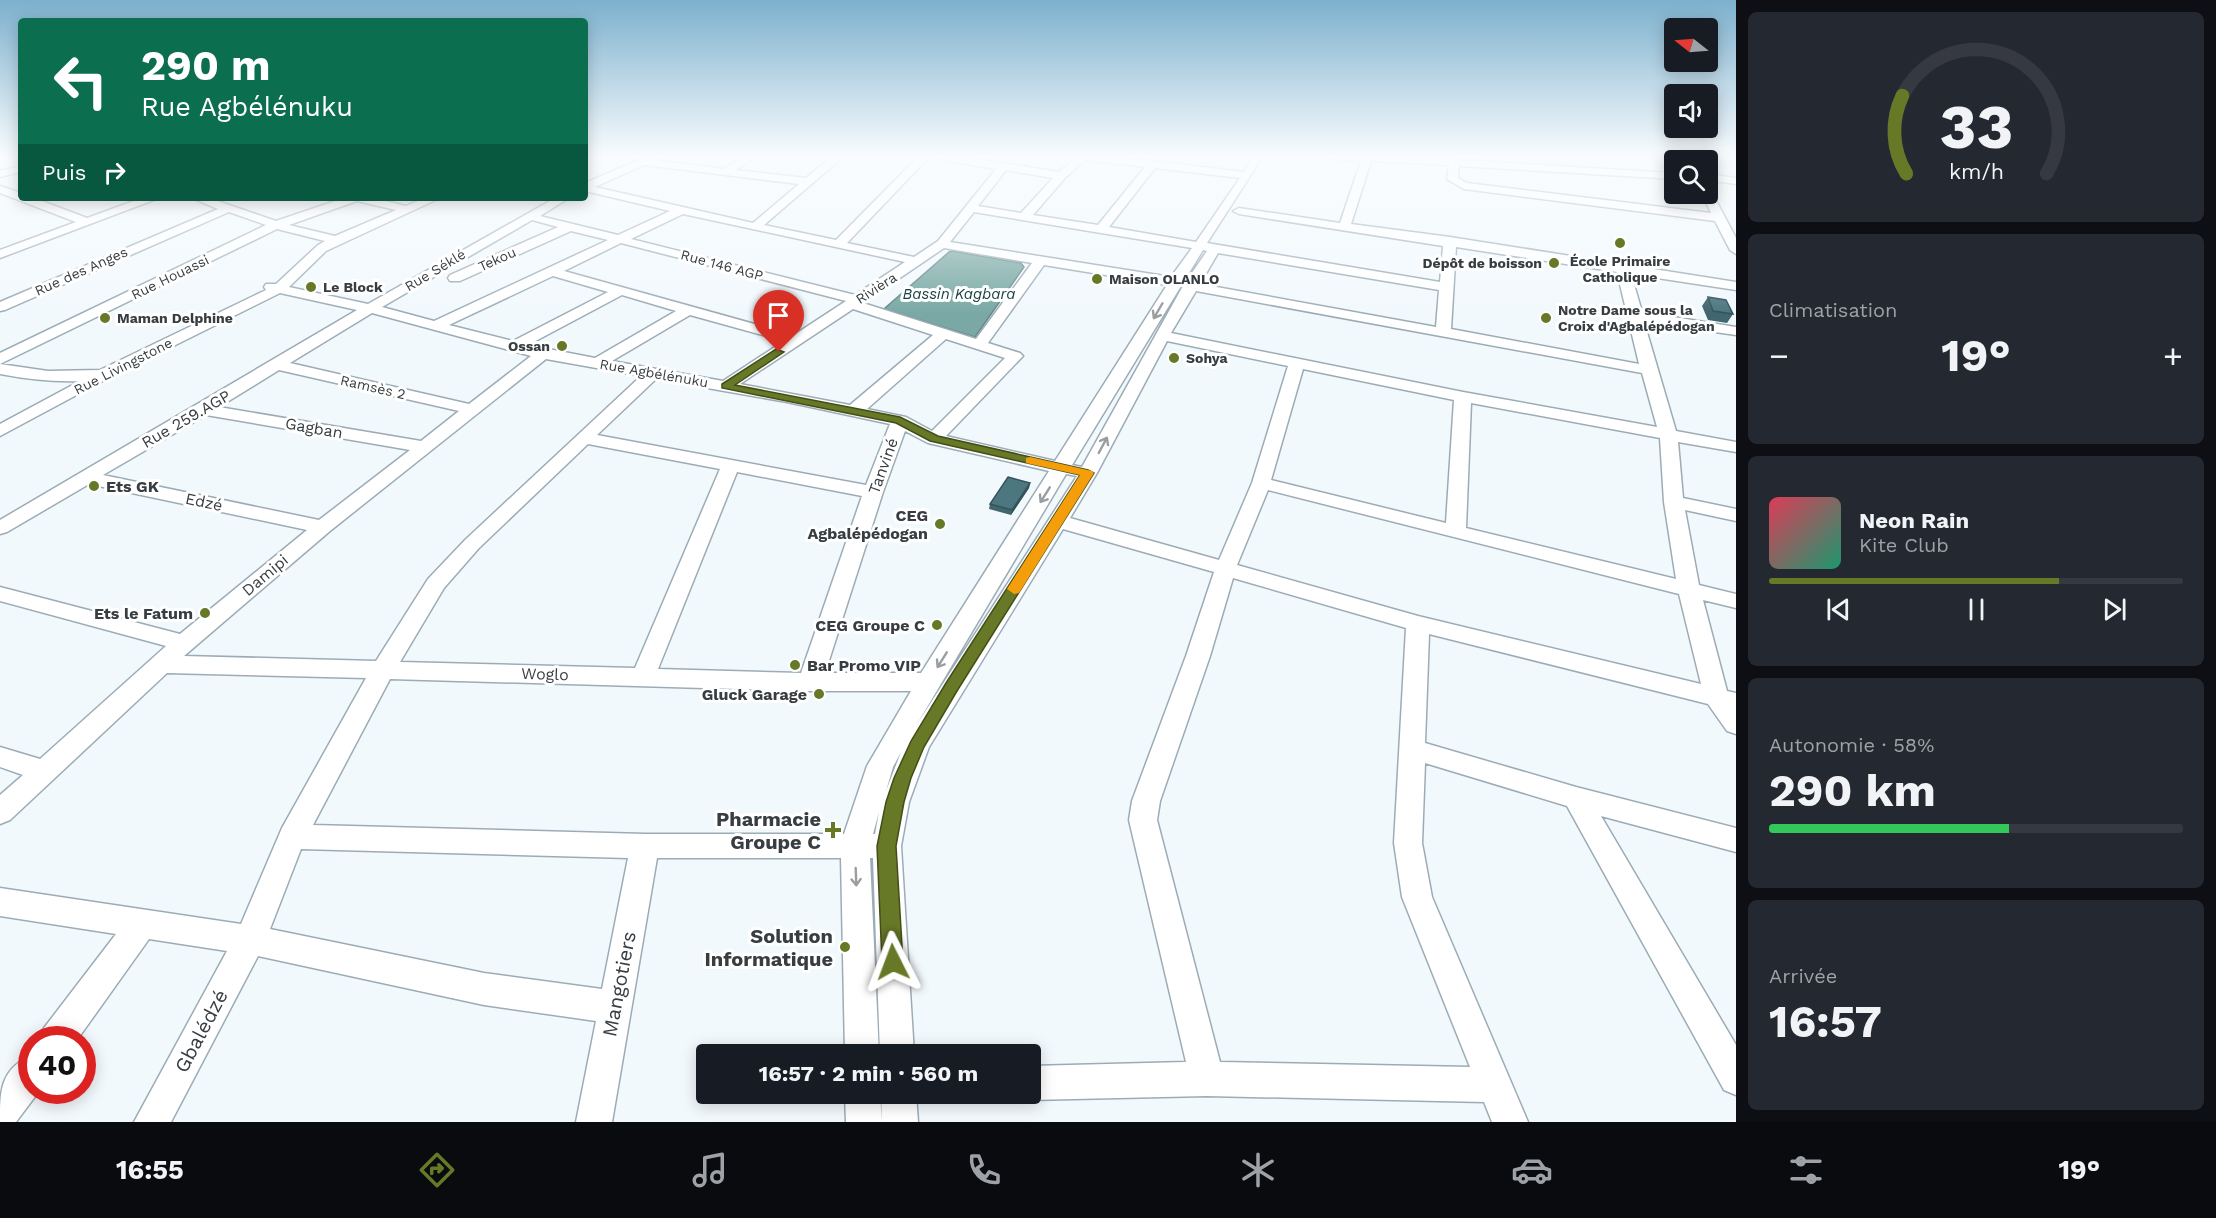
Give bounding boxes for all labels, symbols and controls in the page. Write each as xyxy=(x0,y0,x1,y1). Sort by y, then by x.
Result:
north arrow xyxy=(1664,18,1718,72)
map controls xyxy=(1664,18,1718,204)
text: 290 m xyxy=(141,41,271,90)
icon: left xyxy=(42,42,120,120)
button: sound xyxy=(1664,84,1718,138)
text: 33 xyxy=(1939,90,2013,163)
text: Rue Agbélénuku xyxy=(141,91,353,123)
button: search xyxy=(1664,150,1718,204)
icon: right xyxy=(98,156,131,189)
text: km/h xyxy=(1948,159,2004,184)
text: Puis xyxy=(42,160,86,185)
marker: École Primaire Catholique xyxy=(1613,236,1627,250)
street label: Rue des Anges xyxy=(32,243,130,299)
street label: Tekou xyxy=(476,244,518,274)
street label: Rue Séklé xyxy=(402,246,468,294)
street label: Rue 146 AGP xyxy=(679,246,765,284)
street label: Rue Houassi xyxy=(129,251,211,303)
place label: École Primaire Catholique xyxy=(1570,253,1670,285)
place label: Dépôt de boisson xyxy=(1423,255,1542,271)
marker: Dépôt de boisson xyxy=(1547,256,1561,270)
street label: Rivièra xyxy=(853,269,899,307)
place label: Maison OLANLO xyxy=(1109,271,1219,287)
marker: Maison OLANLO xyxy=(1090,272,1104,286)
place label: Le Block xyxy=(323,279,383,295)
marker: Le Block xyxy=(304,280,318,294)
water label: Bassin Kagbara xyxy=(903,285,1015,303)
pin xyxy=(753,290,804,352)
text: Climatisation xyxy=(1769,298,1897,322)
icon: arrive xyxy=(762,299,795,332)
one-way arrow xyxy=(1152,302,1164,319)
place label: Notre Dame sous la Croix d'Agbalépédogan xyxy=(1558,302,1715,334)
place label: Maman Delphine xyxy=(117,310,233,326)
marker: Maman Delphine xyxy=(98,311,112,325)
marker: Notre Dame sous la Croix d'Agbalépédogan xyxy=(1539,311,1553,325)
text: 19° xyxy=(1941,329,2011,382)
street label: Rue Livingstone xyxy=(71,334,175,398)
text: − xyxy=(1769,336,1789,375)
text: + xyxy=(2163,336,2183,375)
place label: Ossan xyxy=(508,338,550,354)
marker: Ossan xyxy=(555,339,569,353)
place label: Sohya xyxy=(1186,350,1229,366)
marker: Sohya xyxy=(1167,351,1181,365)
street label: Rue Agbélénuku xyxy=(599,356,709,390)
street label: Ramsès 2 xyxy=(339,372,407,402)
street label: Rue 259.AGP xyxy=(138,386,234,452)
street label: Gagban xyxy=(284,414,344,442)
street label: Tanviné xyxy=(864,435,902,497)
one-way arrow xyxy=(1097,437,1109,454)
place label: Ets GK xyxy=(106,477,159,496)
marker: Ets GK xyxy=(87,479,101,493)
one-way arrow xyxy=(1039,486,1051,503)
street label: Edzé xyxy=(184,489,224,515)
place label: CEG Agbalépédogan xyxy=(808,506,928,543)
text: Neon Rain xyxy=(1859,508,1969,533)
marker: CEG Agbalépédogan xyxy=(933,517,947,531)
text: Kite Club xyxy=(1859,533,1949,557)
street label: Damipi xyxy=(238,550,292,600)
icon: previous xyxy=(1822,593,1855,626)
icon: pause xyxy=(1960,593,1993,626)
icon: next xyxy=(2098,593,2131,626)
place label: Ets le Fatum xyxy=(94,604,193,623)
marker: Ets le Fatum xyxy=(198,606,212,620)
place label: CEG Groupe C xyxy=(815,616,925,635)
marker: CEG Groupe C xyxy=(930,618,944,632)
one-way arrow xyxy=(935,651,947,668)
place label: Bar Promo VIP xyxy=(807,656,921,675)
marker: Bar Promo VIP xyxy=(788,658,802,672)
street label: Woglo xyxy=(521,664,569,684)
place label: Gluck Garage xyxy=(702,685,807,704)
marker: Gluck Garage xyxy=(812,687,826,701)
text: Autonomie · 58% xyxy=(1769,733,1934,757)
text: 290 km xyxy=(1769,764,1936,817)
place label: Pharmacie Groupe C xyxy=(716,807,821,854)
marker: Pharmacie Groupe C xyxy=(826,823,840,837)
one-way arrow xyxy=(851,866,862,886)
place label: Solution Informatique xyxy=(705,924,833,971)
street label: Mangotiers xyxy=(597,929,641,1039)
position arrow xyxy=(861,930,925,994)
marker: Solution Informatique xyxy=(838,940,852,954)
text: Arrivée xyxy=(1769,964,1837,988)
street label: Gbalédzé xyxy=(169,985,233,1077)
text: 16:57 xyxy=(1769,995,1882,1048)
speed limit sign: 40 xyxy=(18,1026,96,1104)
text: 16:57 · 2 min · 560 m xyxy=(759,1061,978,1086)
icon: directions xyxy=(416,1149,458,1191)
icon: music xyxy=(689,1149,731,1191)
icon: phone xyxy=(963,1149,1005,1191)
icon: climate xyxy=(1237,1149,1279,1191)
icon: car xyxy=(1511,1149,1553,1191)
icon: filters xyxy=(1785,1149,1827,1191)
text: 16:55 xyxy=(116,1154,184,1186)
text: 19° xyxy=(2058,1154,2100,1186)

